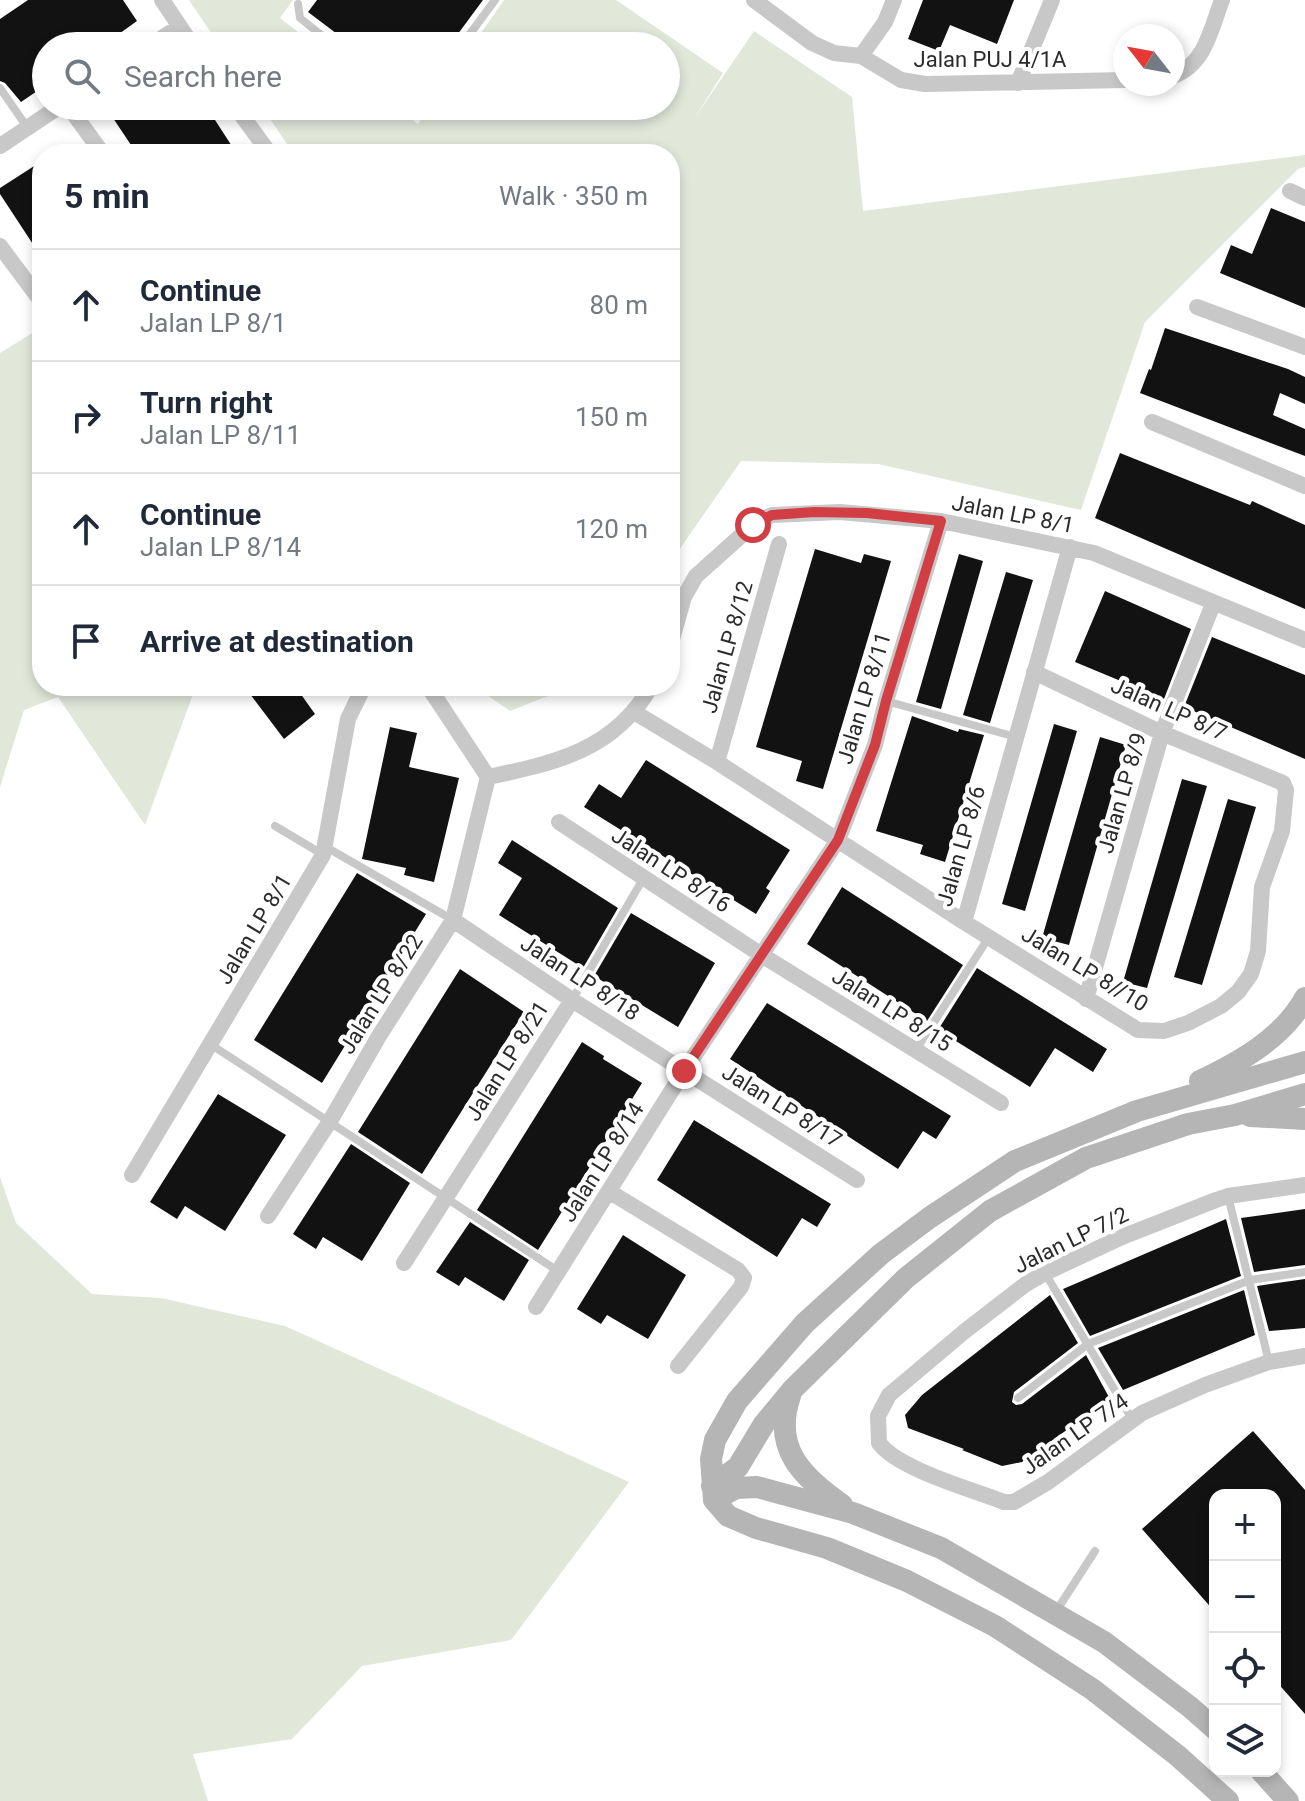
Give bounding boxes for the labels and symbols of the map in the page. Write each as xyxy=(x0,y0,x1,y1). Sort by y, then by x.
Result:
north arrow xyxy=(1113,24,1185,96)
street label: Jalan PUJ 4/1A xyxy=(914,47,1067,72)
street label: Jalan LP 8/1 xyxy=(950,490,1076,538)
route start xyxy=(735,507,771,543)
street label: Jalan LP 8/12 xyxy=(696,578,758,716)
street label: Jalan LP 8/11 xyxy=(832,629,896,767)
street label: Jalan LP 8/7 xyxy=(1107,672,1231,746)
street label: Jalan LP 8/9 xyxy=(1093,730,1151,856)
street label: Jalan LP 8/6 xyxy=(932,783,990,909)
street label: Jalan LP 8/16 xyxy=(607,822,735,918)
street label: Jalan LP 8/1 xyxy=(211,869,297,989)
street label: Jalan LP 8//10 xyxy=(1017,921,1153,1017)
street label: Jalan LP 8/22 xyxy=(334,930,428,1058)
street label: Jalan LP 8/18 xyxy=(516,930,644,1026)
street label: Jalan LP 8/15 xyxy=(828,963,956,1057)
street label: Jalan LP 8/21 xyxy=(460,997,554,1125)
route end xyxy=(666,1053,702,1089)
street label: Jalan LP 8/17 xyxy=(718,1059,846,1153)
street label: Jalan LP 8/14 xyxy=(555,1098,649,1226)
street label: Jalan LP 7/2 xyxy=(1010,1202,1132,1278)
street label: Jalan LP 7/4 xyxy=(1017,1388,1133,1480)

